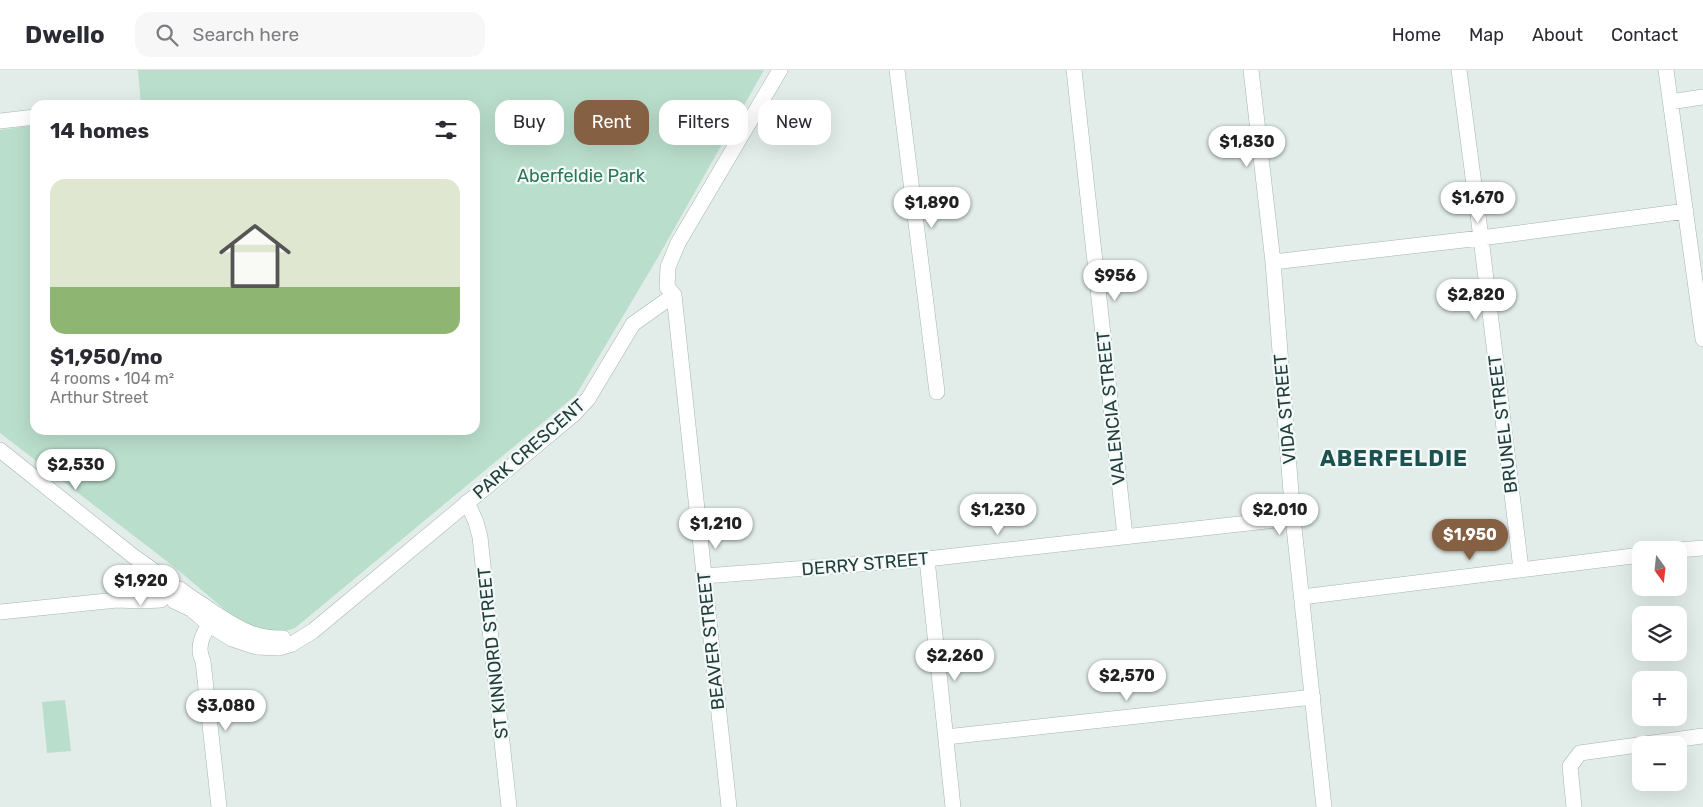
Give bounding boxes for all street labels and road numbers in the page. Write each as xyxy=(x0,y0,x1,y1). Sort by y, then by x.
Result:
street label: VALENCIA STREET xyxy=(1092,330,1130,486)
street label: VIDA STREET xyxy=(1269,353,1301,465)
street label: BRUNEL STREET xyxy=(1484,353,1522,495)
street label: PARK CRESCENT xyxy=(468,394,590,504)
street label: DERRY STREET xyxy=(801,547,929,581)
street label: ST KINNORD STREET xyxy=(473,566,513,740)
street label: BEAVER STREET xyxy=(693,571,729,711)

